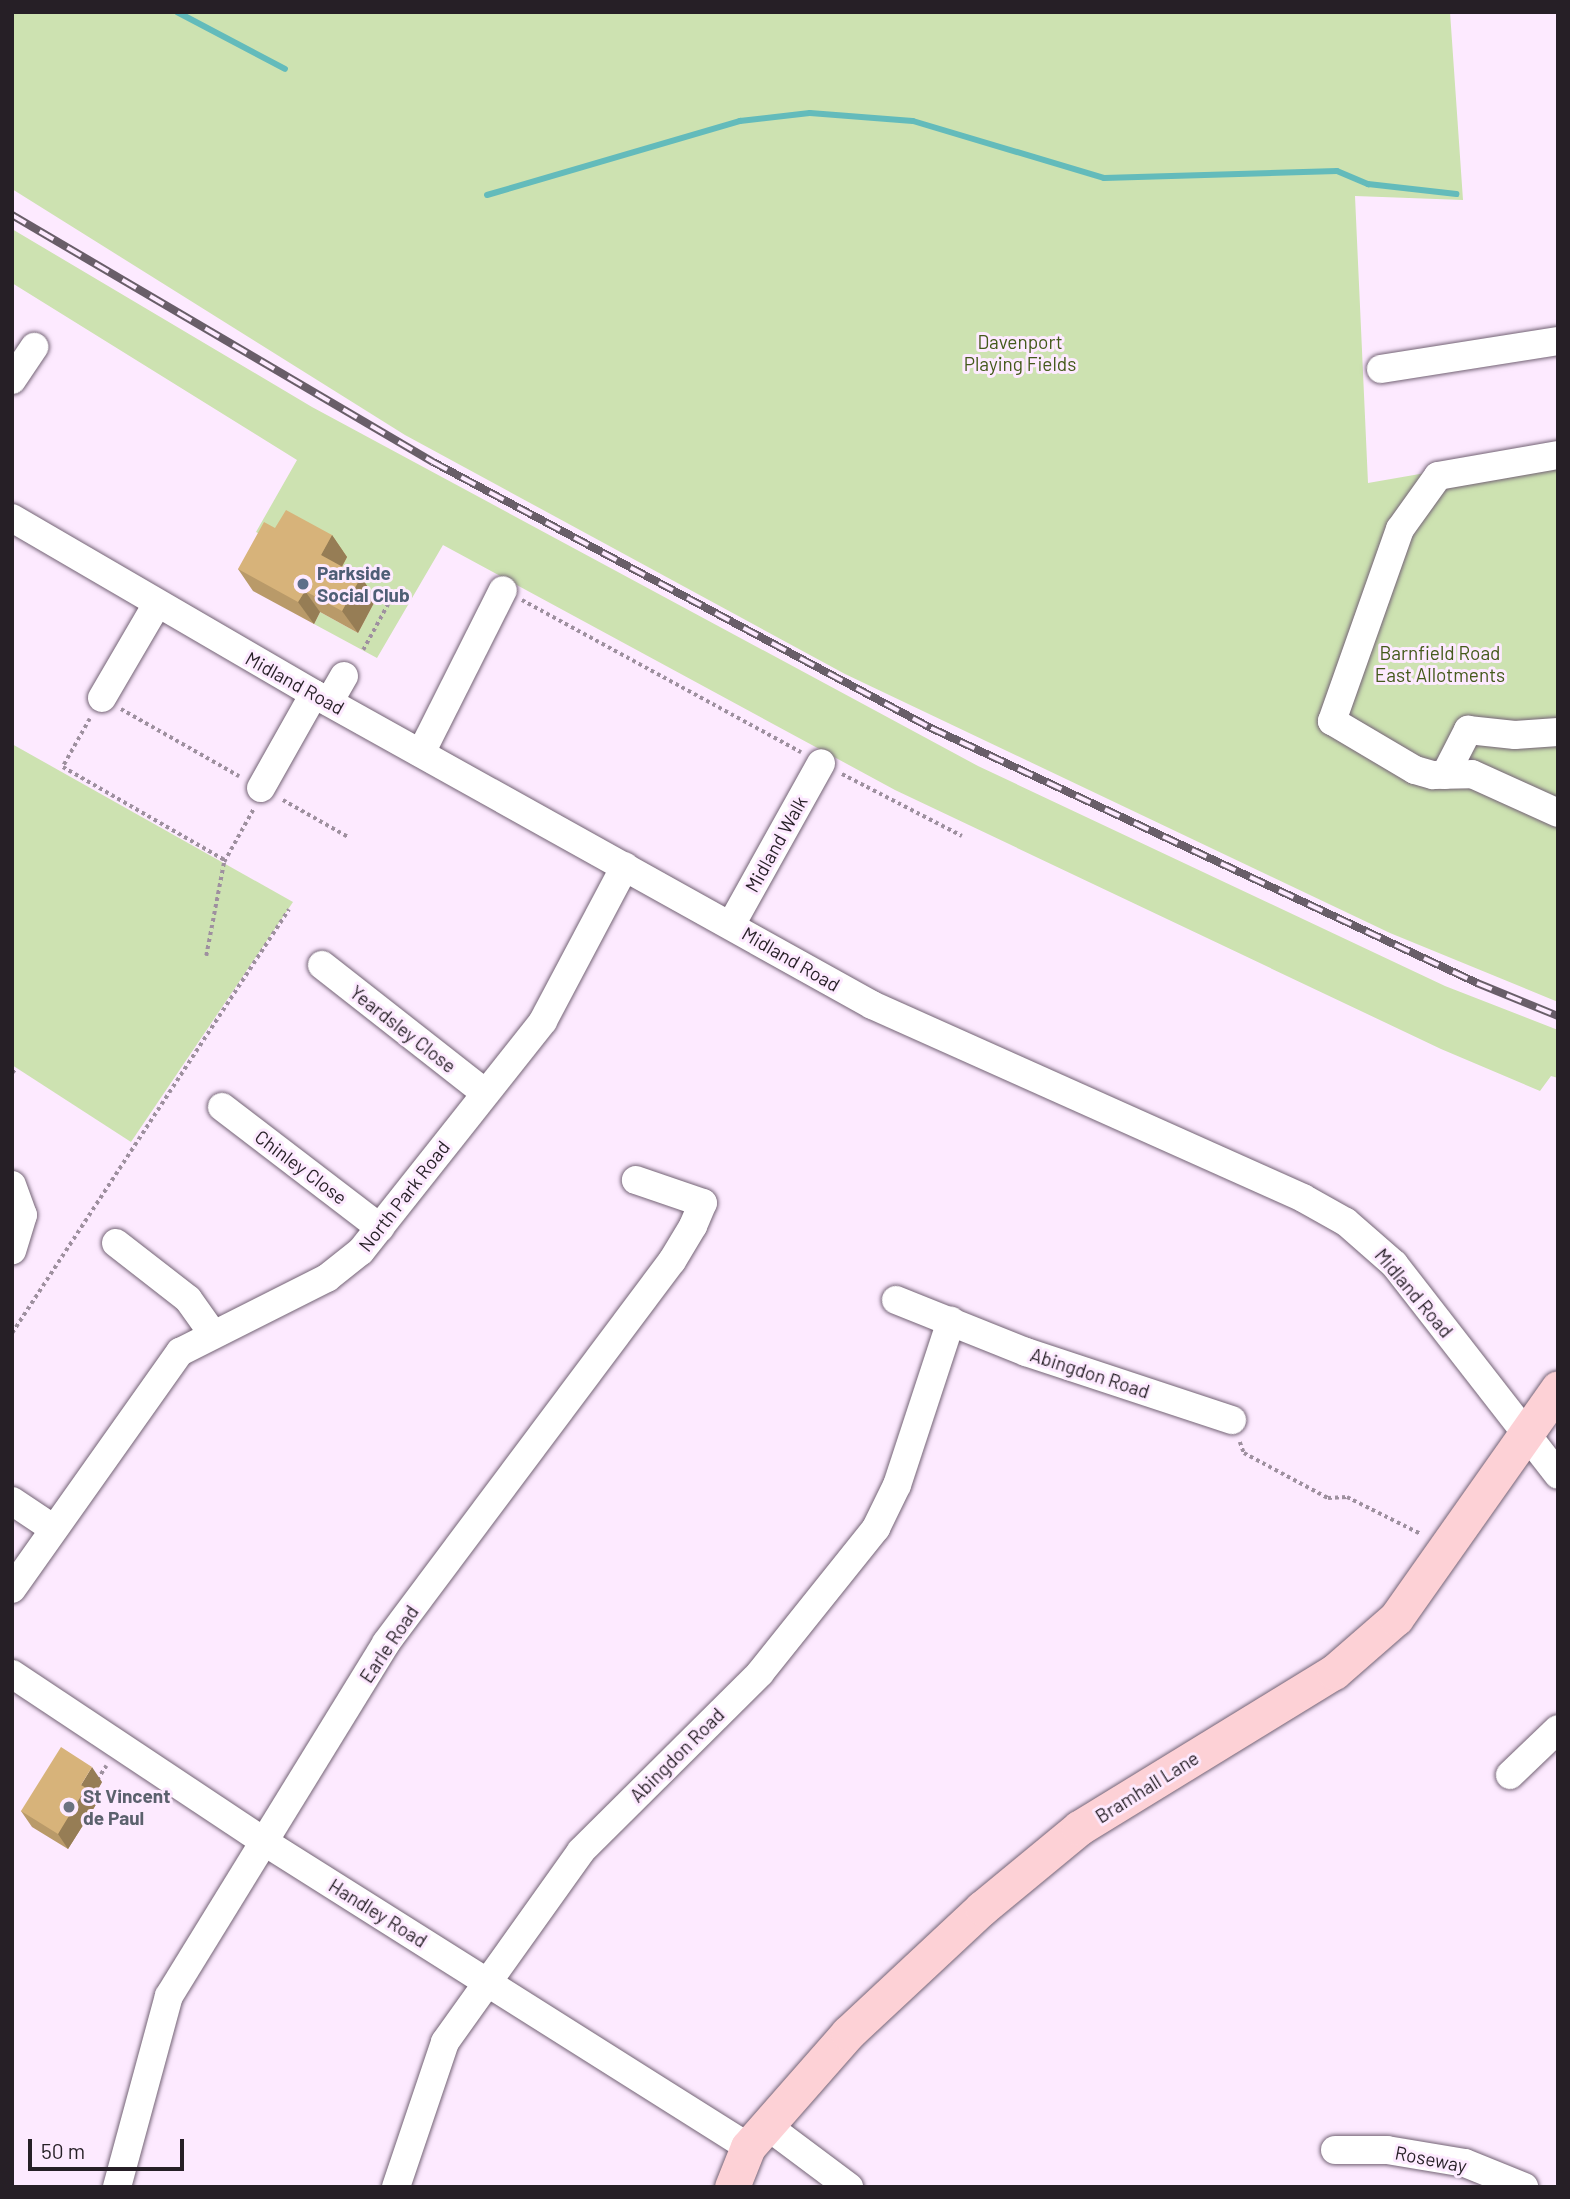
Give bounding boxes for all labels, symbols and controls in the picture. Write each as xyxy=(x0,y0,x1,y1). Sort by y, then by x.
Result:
park label: Davenport Playing Fields xyxy=(964,331,1076,375)
place label: Parkside Social Club xyxy=(317,562,410,606)
marker: Parkside Social Club xyxy=(295,576,311,592)
park label: Barnfield Road East Allotments xyxy=(1375,642,1505,686)
street label: Midland Road xyxy=(242,647,348,719)
street label: Midland Walk xyxy=(740,792,812,896)
street label: Midland Road xyxy=(738,922,844,996)
street label: Yeardsley Close xyxy=(346,981,460,1077)
street label: Chinley Close xyxy=(251,1125,351,1209)
street label: North Park Road xyxy=(354,1136,454,1256)
street label: Midland Road xyxy=(1370,1244,1458,1342)
street label: Abingdon Road xyxy=(1028,1343,1152,1403)
street label: Earle Road xyxy=(355,1601,423,1687)
street label: Abingdon Road xyxy=(625,1703,729,1807)
street label: Bramhall Lane xyxy=(1091,1746,1203,1828)
place label: St Vincent de Paul xyxy=(83,1785,170,1829)
marker: St Vincent de Paul xyxy=(61,1799,77,1815)
street label: Handley Road xyxy=(325,1874,431,1952)
scale bar xyxy=(32,2126,187,2170)
text: 50 m xyxy=(41,2138,85,2163)
street label: Roseway xyxy=(1393,2141,1469,2177)

